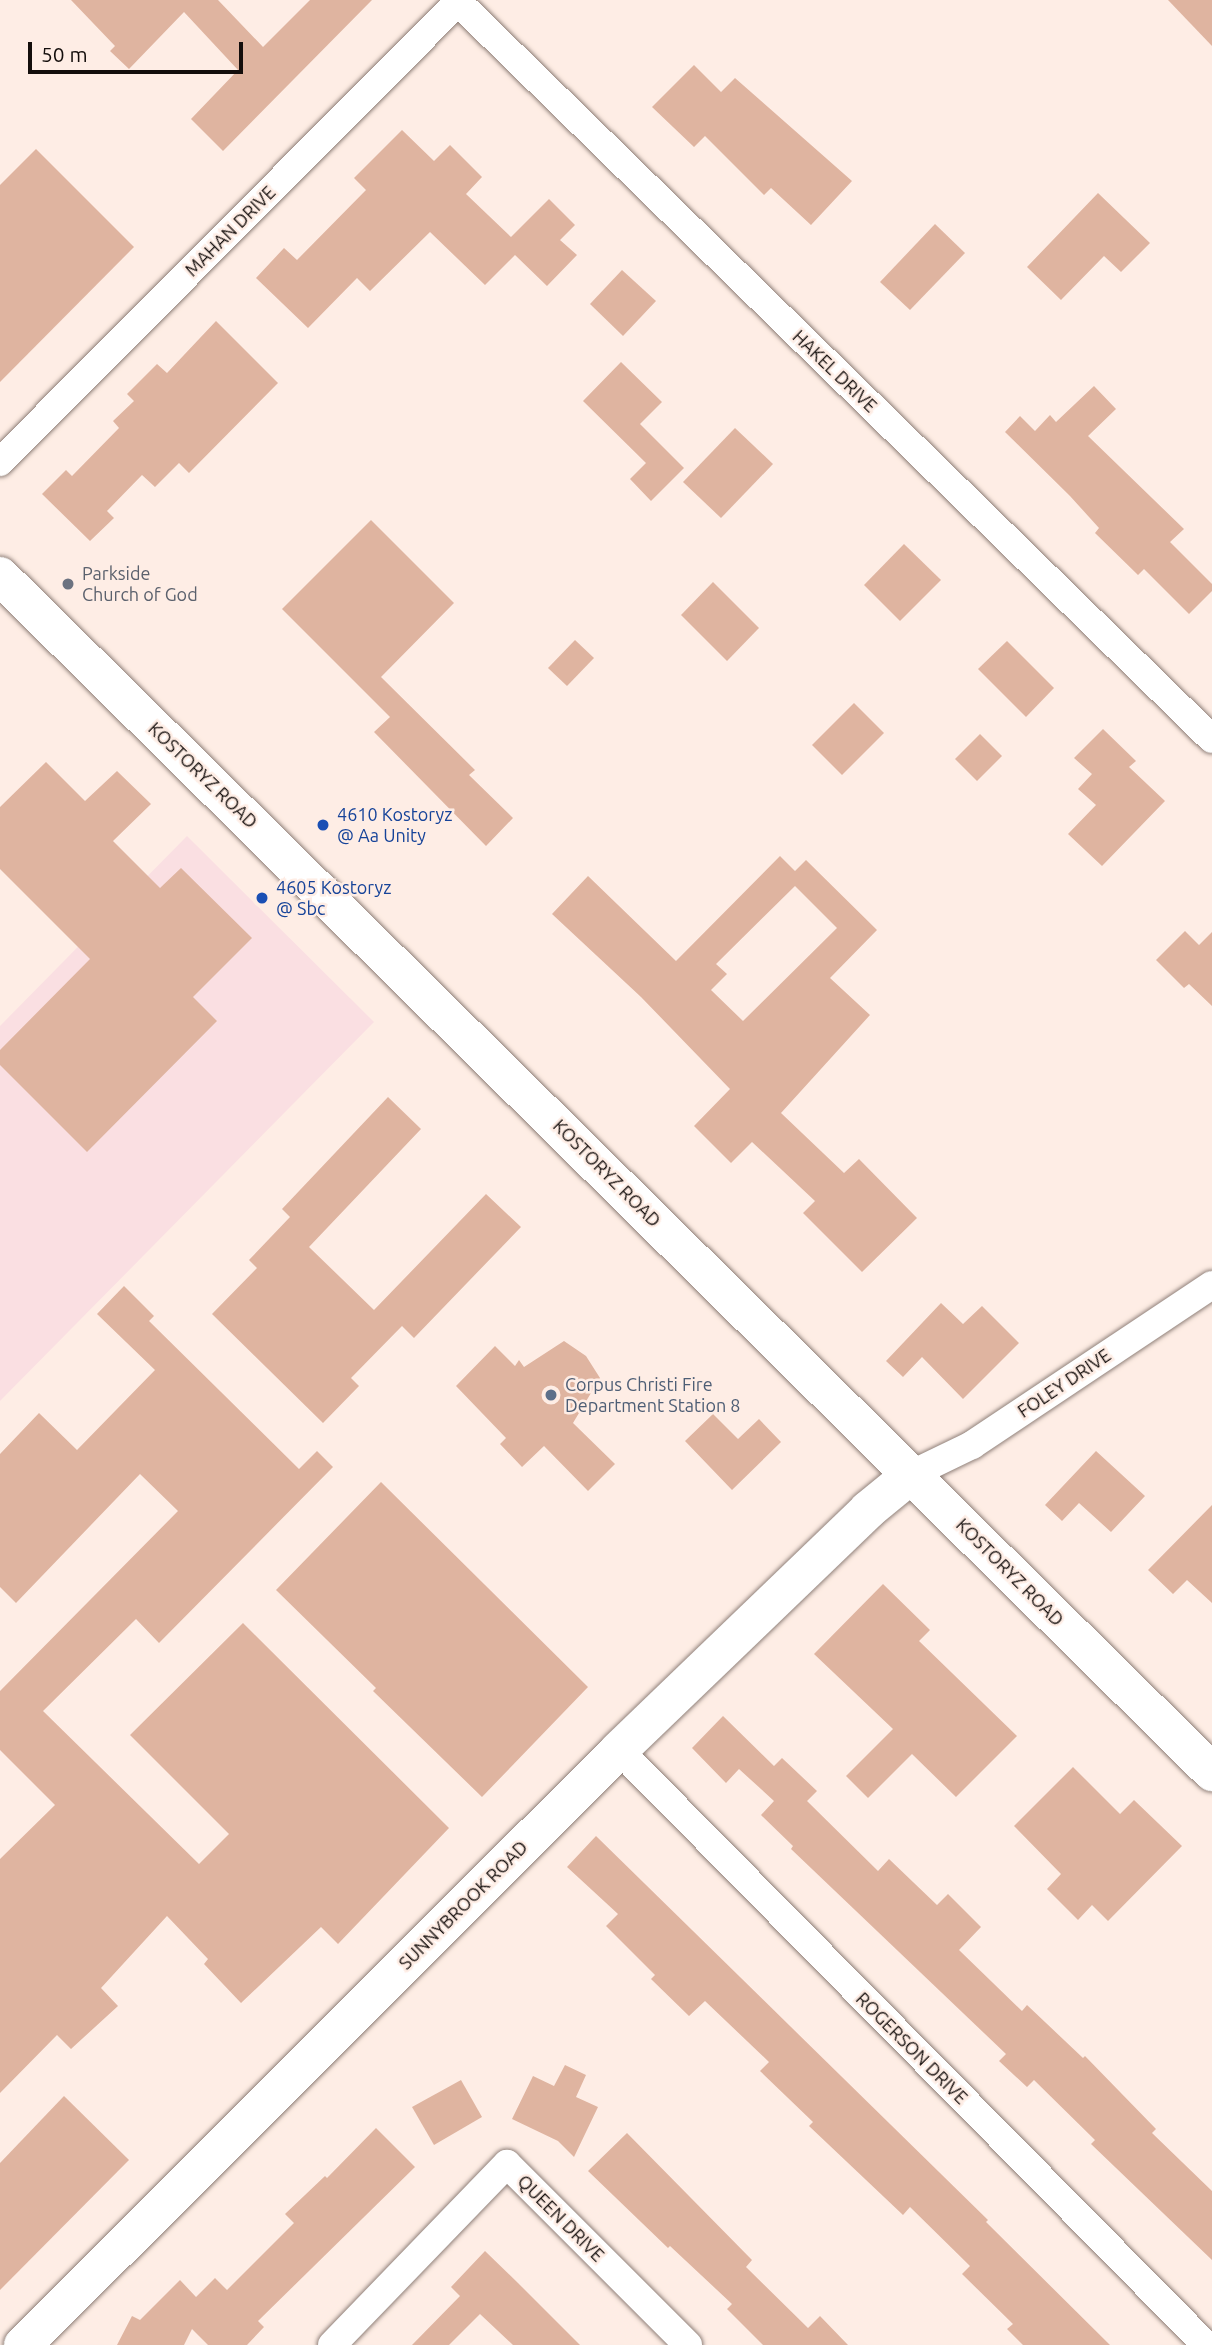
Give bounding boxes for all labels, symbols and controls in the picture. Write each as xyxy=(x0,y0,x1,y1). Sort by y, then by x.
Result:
scale bar xyxy=(32,28,247,72)
text: 50 m xyxy=(41,42,88,66)
street label: MAHAN DRIVE xyxy=(180,181,280,281)
street label: HAKEL DRIVE xyxy=(788,325,882,417)
place label: Parkside Church of God xyxy=(82,563,198,606)
marker: Parkside Church of God xyxy=(60,576,76,592)
street label: KOSTORYZ ROAD xyxy=(144,718,262,832)
place label: 4610 Kostoryz @ Aa Unity xyxy=(337,804,453,846)
marker: 4610 Kostoryz @ Aa Unity xyxy=(315,817,331,833)
place label: 4605 Kostoryz @ Sbc xyxy=(276,877,392,920)
marker: 4605 Kostoryz @ Sbc xyxy=(254,890,270,906)
street label: KOSTORYZ ROAD xyxy=(549,1115,665,1231)
street label: FOLEY DRIVE xyxy=(1013,1344,1115,1422)
place label: Corpus Christi Fire Department Station 8 xyxy=(565,1374,741,1416)
marker: Corpus Christi Fire Department Station 8 xyxy=(543,1387,559,1403)
street label: KOSTORYZ ROAD xyxy=(952,1514,1068,1630)
street label: SUNNYBROOK ROAD xyxy=(394,1836,532,1974)
street label: ROGERSON DRIVE xyxy=(852,1988,972,2108)
street label: QUEEN DRIVE xyxy=(513,2170,609,2266)

